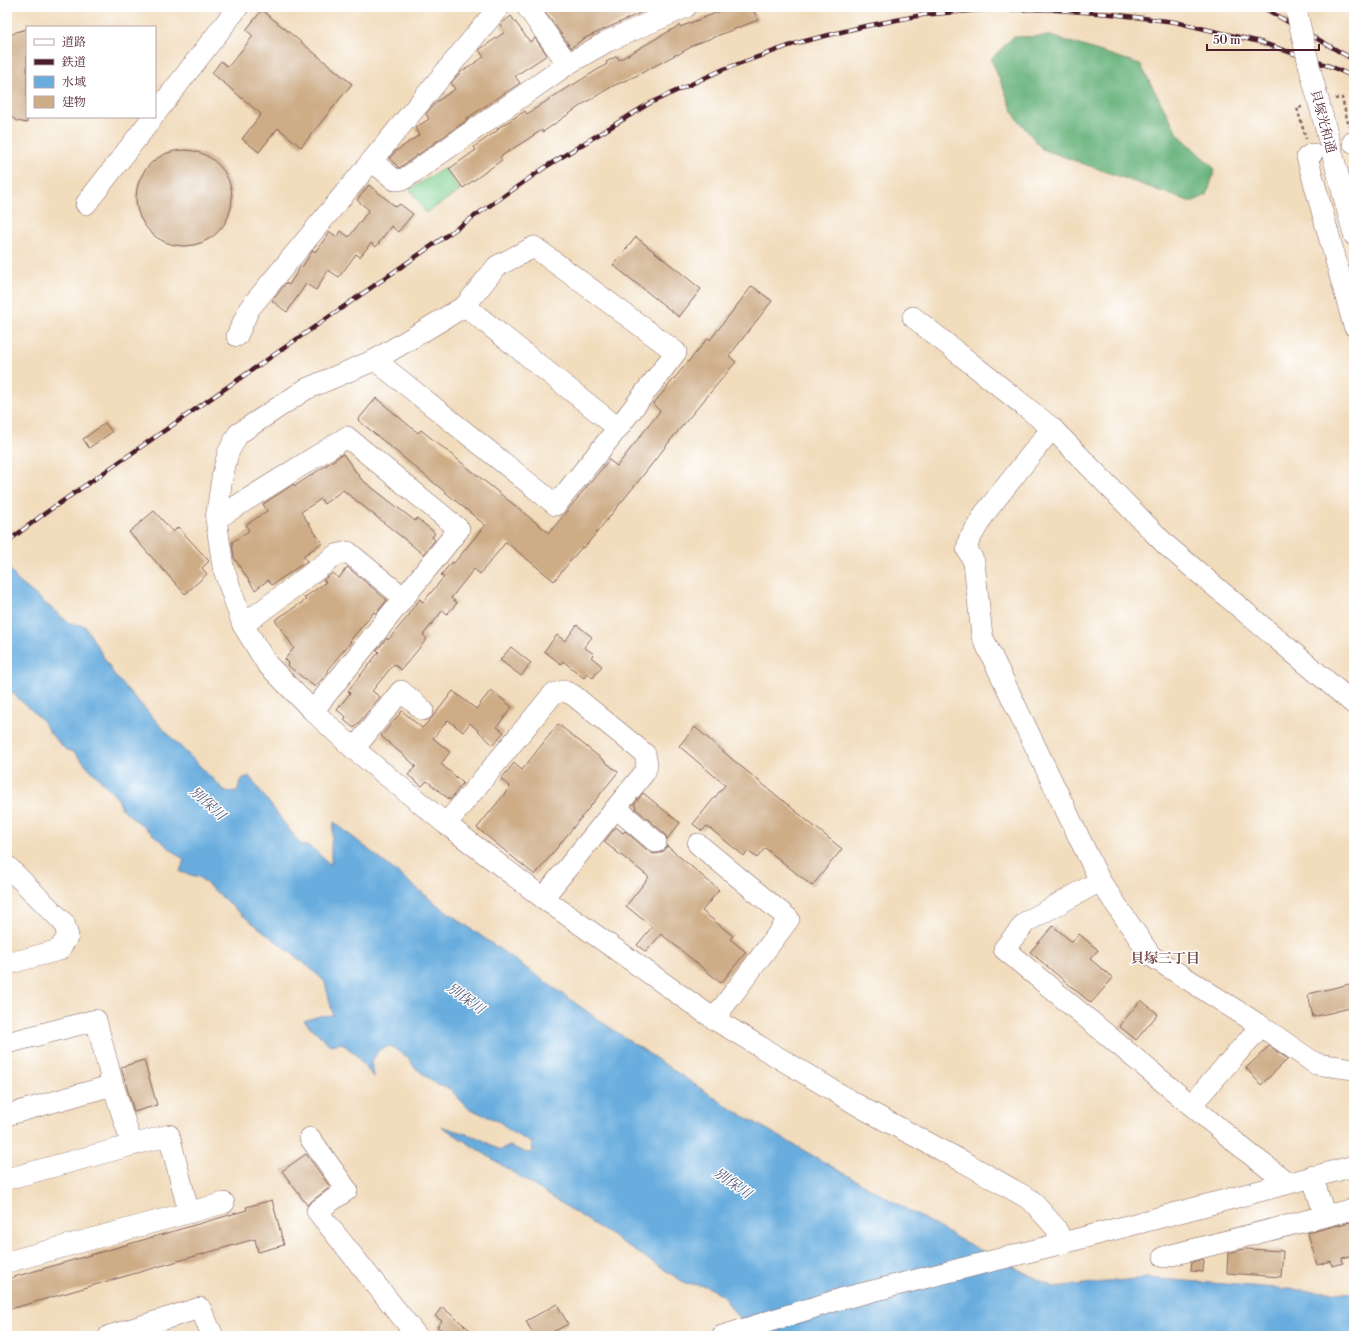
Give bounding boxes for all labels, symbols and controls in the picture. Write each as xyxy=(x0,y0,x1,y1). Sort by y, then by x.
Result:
legend xyxy=(26,26,156,118)
scale bar xyxy=(1207,26,1319,52)
text: 50 m xyxy=(1213,33,1241,48)
text: 道路 xyxy=(62,35,86,50)
text: 鉄道 xyxy=(61,55,86,70)
text: 水域 xyxy=(62,75,86,90)
street label: 貝塚光和通 xyxy=(1307,88,1339,155)
text: 建物 xyxy=(62,95,86,110)
water label: 別保川 xyxy=(186,783,230,826)
district label: 貝塚三丁目 xyxy=(1130,950,1200,968)
water label: 別保川 xyxy=(443,979,489,1020)
water label: 別保川 xyxy=(710,1164,756,1204)

